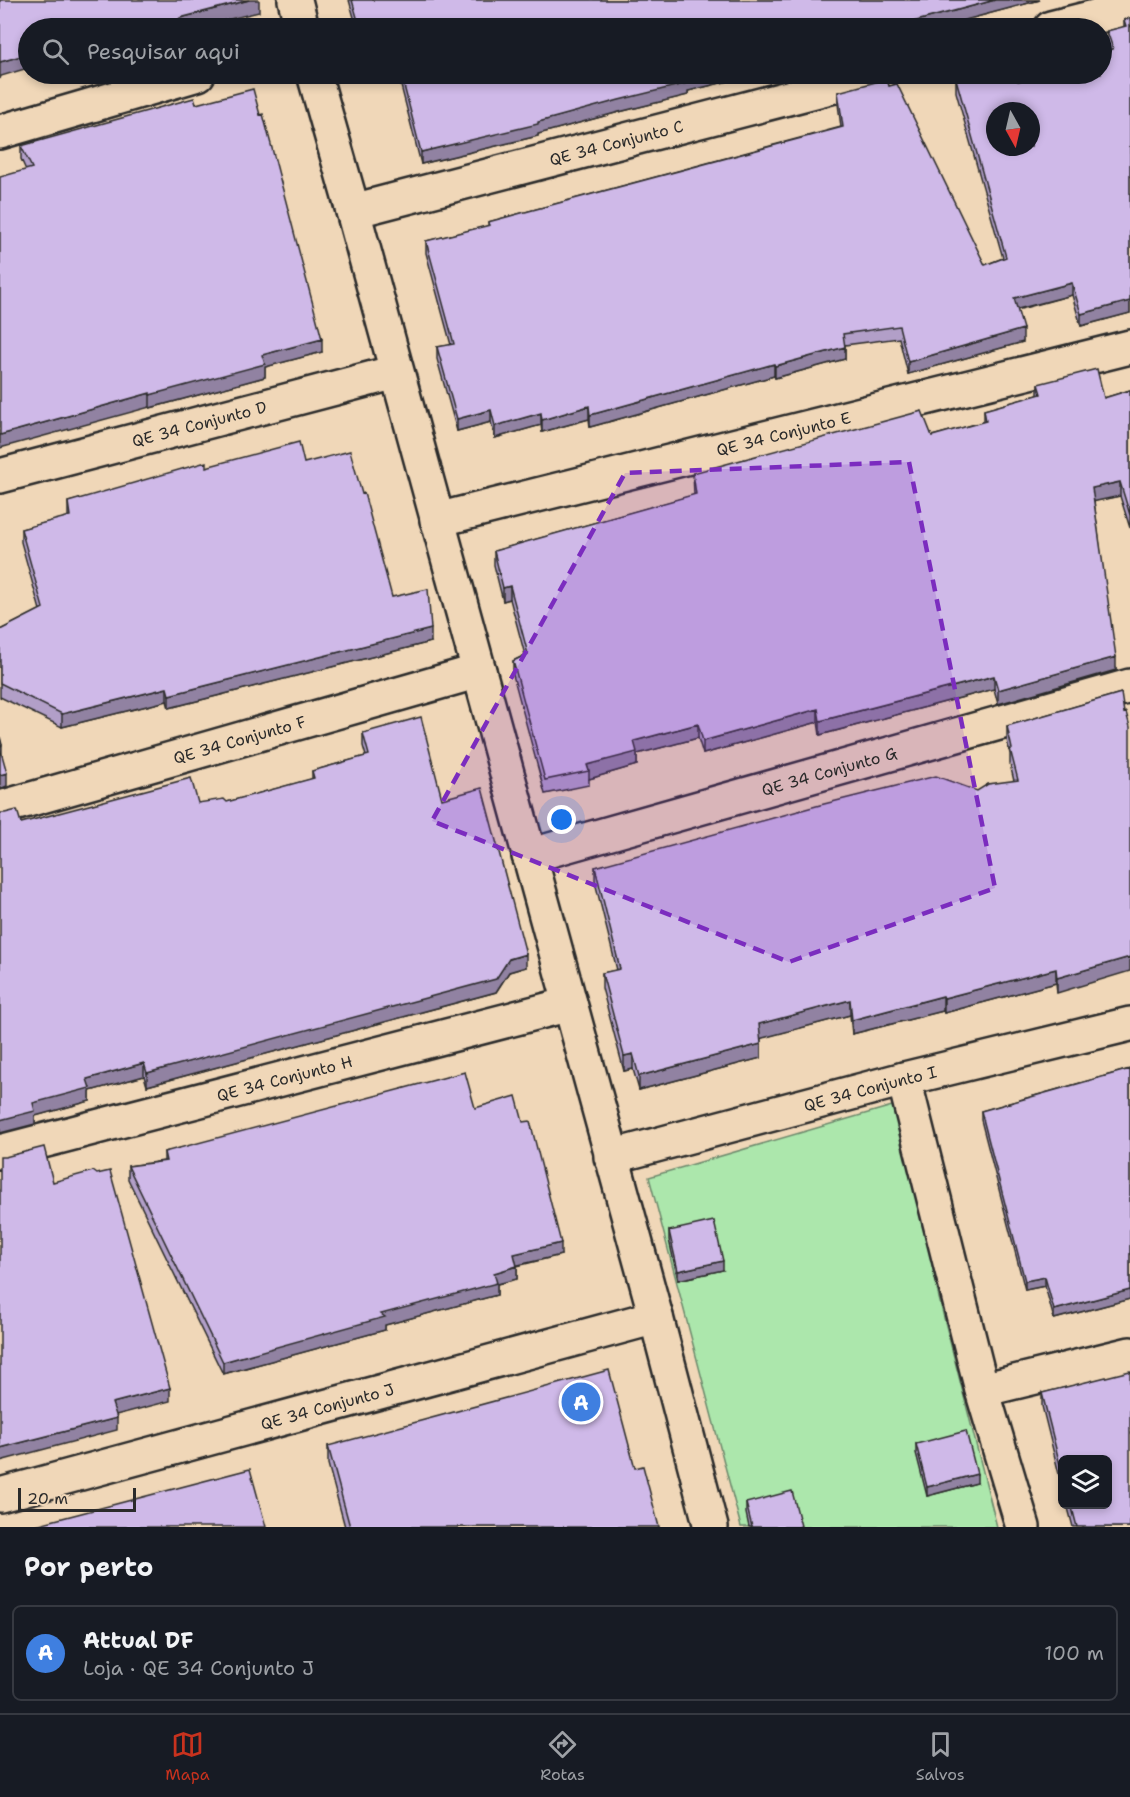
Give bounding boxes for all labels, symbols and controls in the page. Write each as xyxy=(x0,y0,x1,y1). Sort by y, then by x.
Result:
search box xyxy=(18,18,1112,84)
icon: search xyxy=(39,35,72,68)
text: Pesquisar aqui xyxy=(87,37,240,66)
north arrow xyxy=(986,102,1040,156)
street label: QE 34 Conjunto C xyxy=(547,115,686,170)
street label: QE 34 Conjunto D xyxy=(130,396,269,451)
street label: QE 34 Conjunto E xyxy=(714,407,853,460)
street label: QE 34 Conjunto F xyxy=(171,711,308,768)
street label: QE 34 Conjunto G xyxy=(759,742,899,800)
your location xyxy=(547,805,576,834)
street label: QE 34 Conjunto H xyxy=(214,1050,355,1106)
street label: QE 34 Conjunto I xyxy=(801,1061,939,1116)
street label: QE 34 Conjunto J xyxy=(258,1378,396,1434)
pin: A xyxy=(562,1380,600,1424)
map controls xyxy=(1058,1455,1112,1509)
button: layers xyxy=(1058,1455,1112,1509)
scale bar xyxy=(18,1485,136,1512)
text: 20 m xyxy=(27,1488,68,1509)
text: Por perto xyxy=(24,1549,153,1584)
text: Attual DF xyxy=(83,1626,193,1655)
text: A xyxy=(38,1640,53,1666)
text: 100 m xyxy=(1044,1640,1104,1666)
text: Loja · QE 34 Conjunto J xyxy=(83,1655,314,1681)
tab: Mapa xyxy=(165,1728,210,1785)
tab: Rotas xyxy=(540,1728,585,1785)
tab: Salvos xyxy=(916,1728,965,1785)

